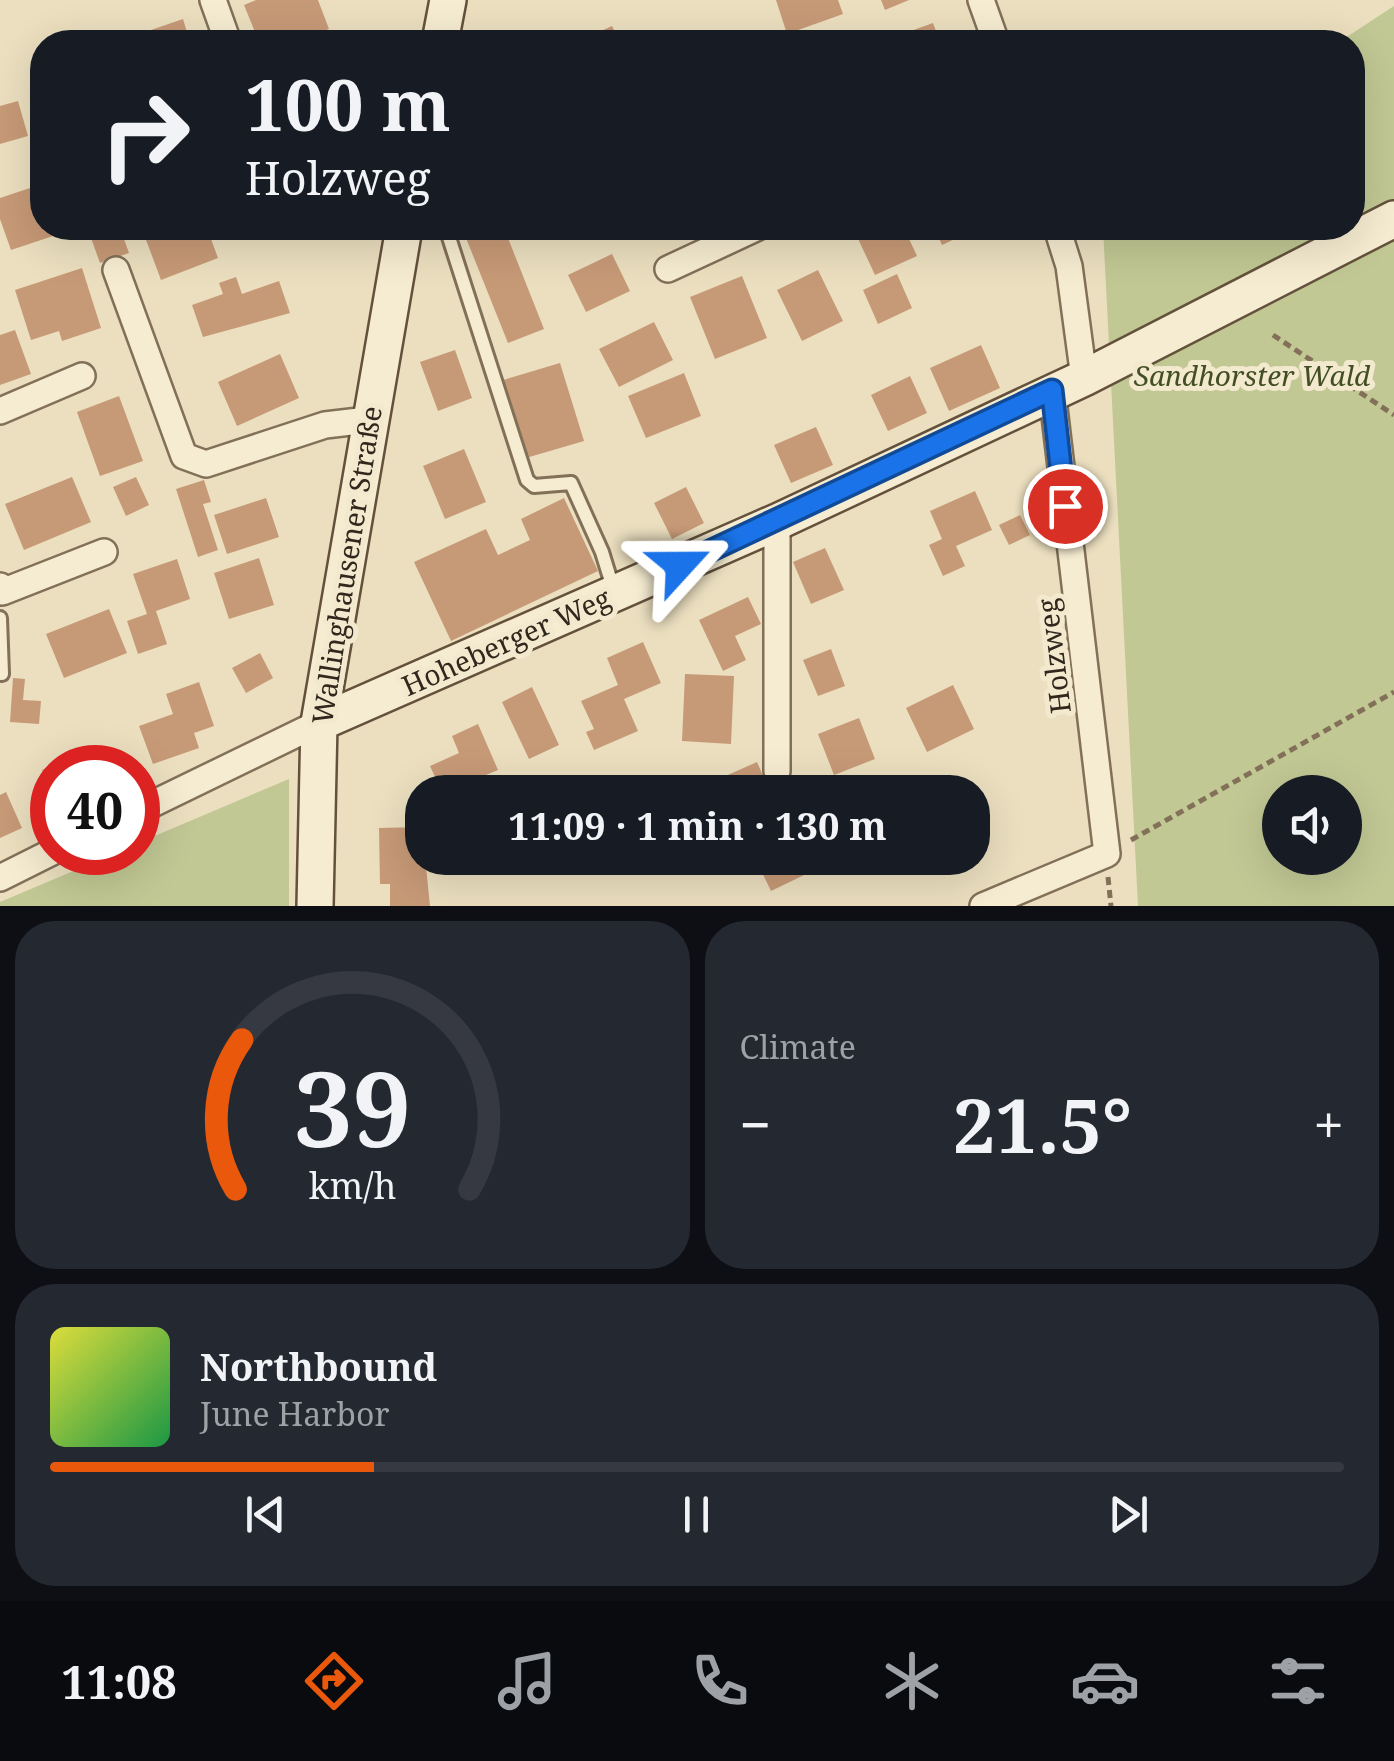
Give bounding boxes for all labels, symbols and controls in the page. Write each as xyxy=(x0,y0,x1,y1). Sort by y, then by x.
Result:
text: 100 m xyxy=(245,56,451,152)
icon: right xyxy=(80,70,210,200)
text: Holzweg xyxy=(245,147,431,208)
park label: Sandhorster Wald xyxy=(1134,356,1371,394)
street label: Wallinghausener Straße xyxy=(302,403,390,727)
pin xyxy=(1023,464,1108,549)
icon: arrive xyxy=(1038,479,1093,534)
position arrow xyxy=(628,513,732,617)
street label: Hoheberger Weg xyxy=(396,578,616,704)
street label: Holzweg xyxy=(1027,596,1079,716)
speed limit sign: 40 xyxy=(30,745,160,875)
map controls xyxy=(1262,775,1362,875)
button: sound xyxy=(1262,775,1362,875)
text: 11:09 · 1 min · 130 m xyxy=(508,799,887,851)
text: Climate xyxy=(740,1025,856,1068)
text: 39 xyxy=(293,1036,411,1177)
text: 21.5° xyxy=(953,1073,1132,1175)
text: − xyxy=(740,1086,771,1161)
text: + xyxy=(1313,1086,1344,1161)
text: km/h xyxy=(308,1161,396,1209)
text: Northbound xyxy=(200,1340,437,1392)
text: June Harbor xyxy=(200,1392,389,1435)
icon: previous xyxy=(238,1487,293,1542)
icon: pause xyxy=(669,1487,724,1542)
icon: next xyxy=(1101,1487,1156,1542)
icon: directions xyxy=(299,1646,369,1716)
icon: music xyxy=(492,1646,562,1716)
icon: phone xyxy=(685,1646,755,1716)
icon: climate xyxy=(877,1646,947,1716)
icon: car xyxy=(1070,1646,1140,1716)
icon: filters xyxy=(1263,1646,1333,1716)
text: 11:08 xyxy=(61,1651,177,1712)

